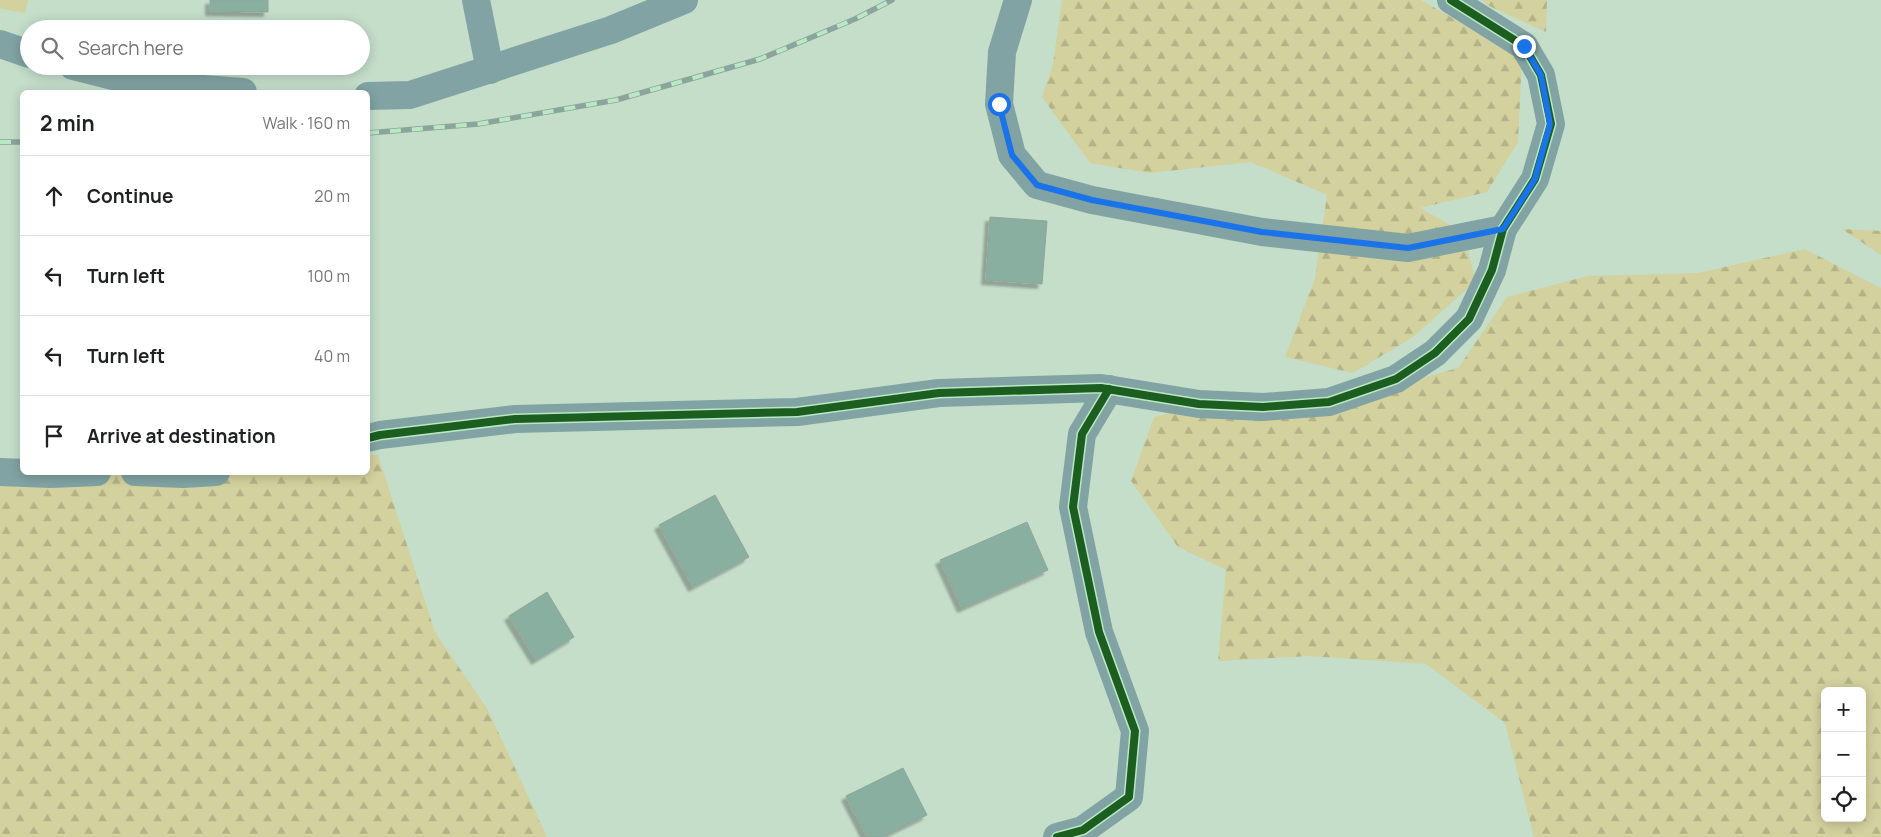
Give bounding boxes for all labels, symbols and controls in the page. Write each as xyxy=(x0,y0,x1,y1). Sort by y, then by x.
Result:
search box xyxy=(20,20,370,75)
icon: search xyxy=(38,34,66,62)
text: Search here xyxy=(78,35,184,61)
route end xyxy=(1513,35,1536,58)
route start xyxy=(988,93,1011,116)
text: 2 min xyxy=(40,109,95,137)
text: Walk · 160 m xyxy=(262,112,350,134)
icon: ahead xyxy=(40,182,68,210)
text: Continue xyxy=(87,183,173,209)
text: 20 m xyxy=(314,185,350,207)
icon: left xyxy=(40,262,68,290)
text: Turn left xyxy=(87,263,165,289)
text: 100 m xyxy=(307,265,350,287)
icon: left xyxy=(40,342,68,370)
text: Turn left xyxy=(87,343,165,369)
text: 40 m xyxy=(314,345,350,367)
icon: arrive xyxy=(40,422,68,450)
text: Arrive at destination xyxy=(87,423,276,449)
map controls xyxy=(1821,687,1866,822)
button: + xyxy=(1821,687,1866,732)
button: − xyxy=(1821,732,1866,777)
button: locate xyxy=(1821,777,1866,822)

